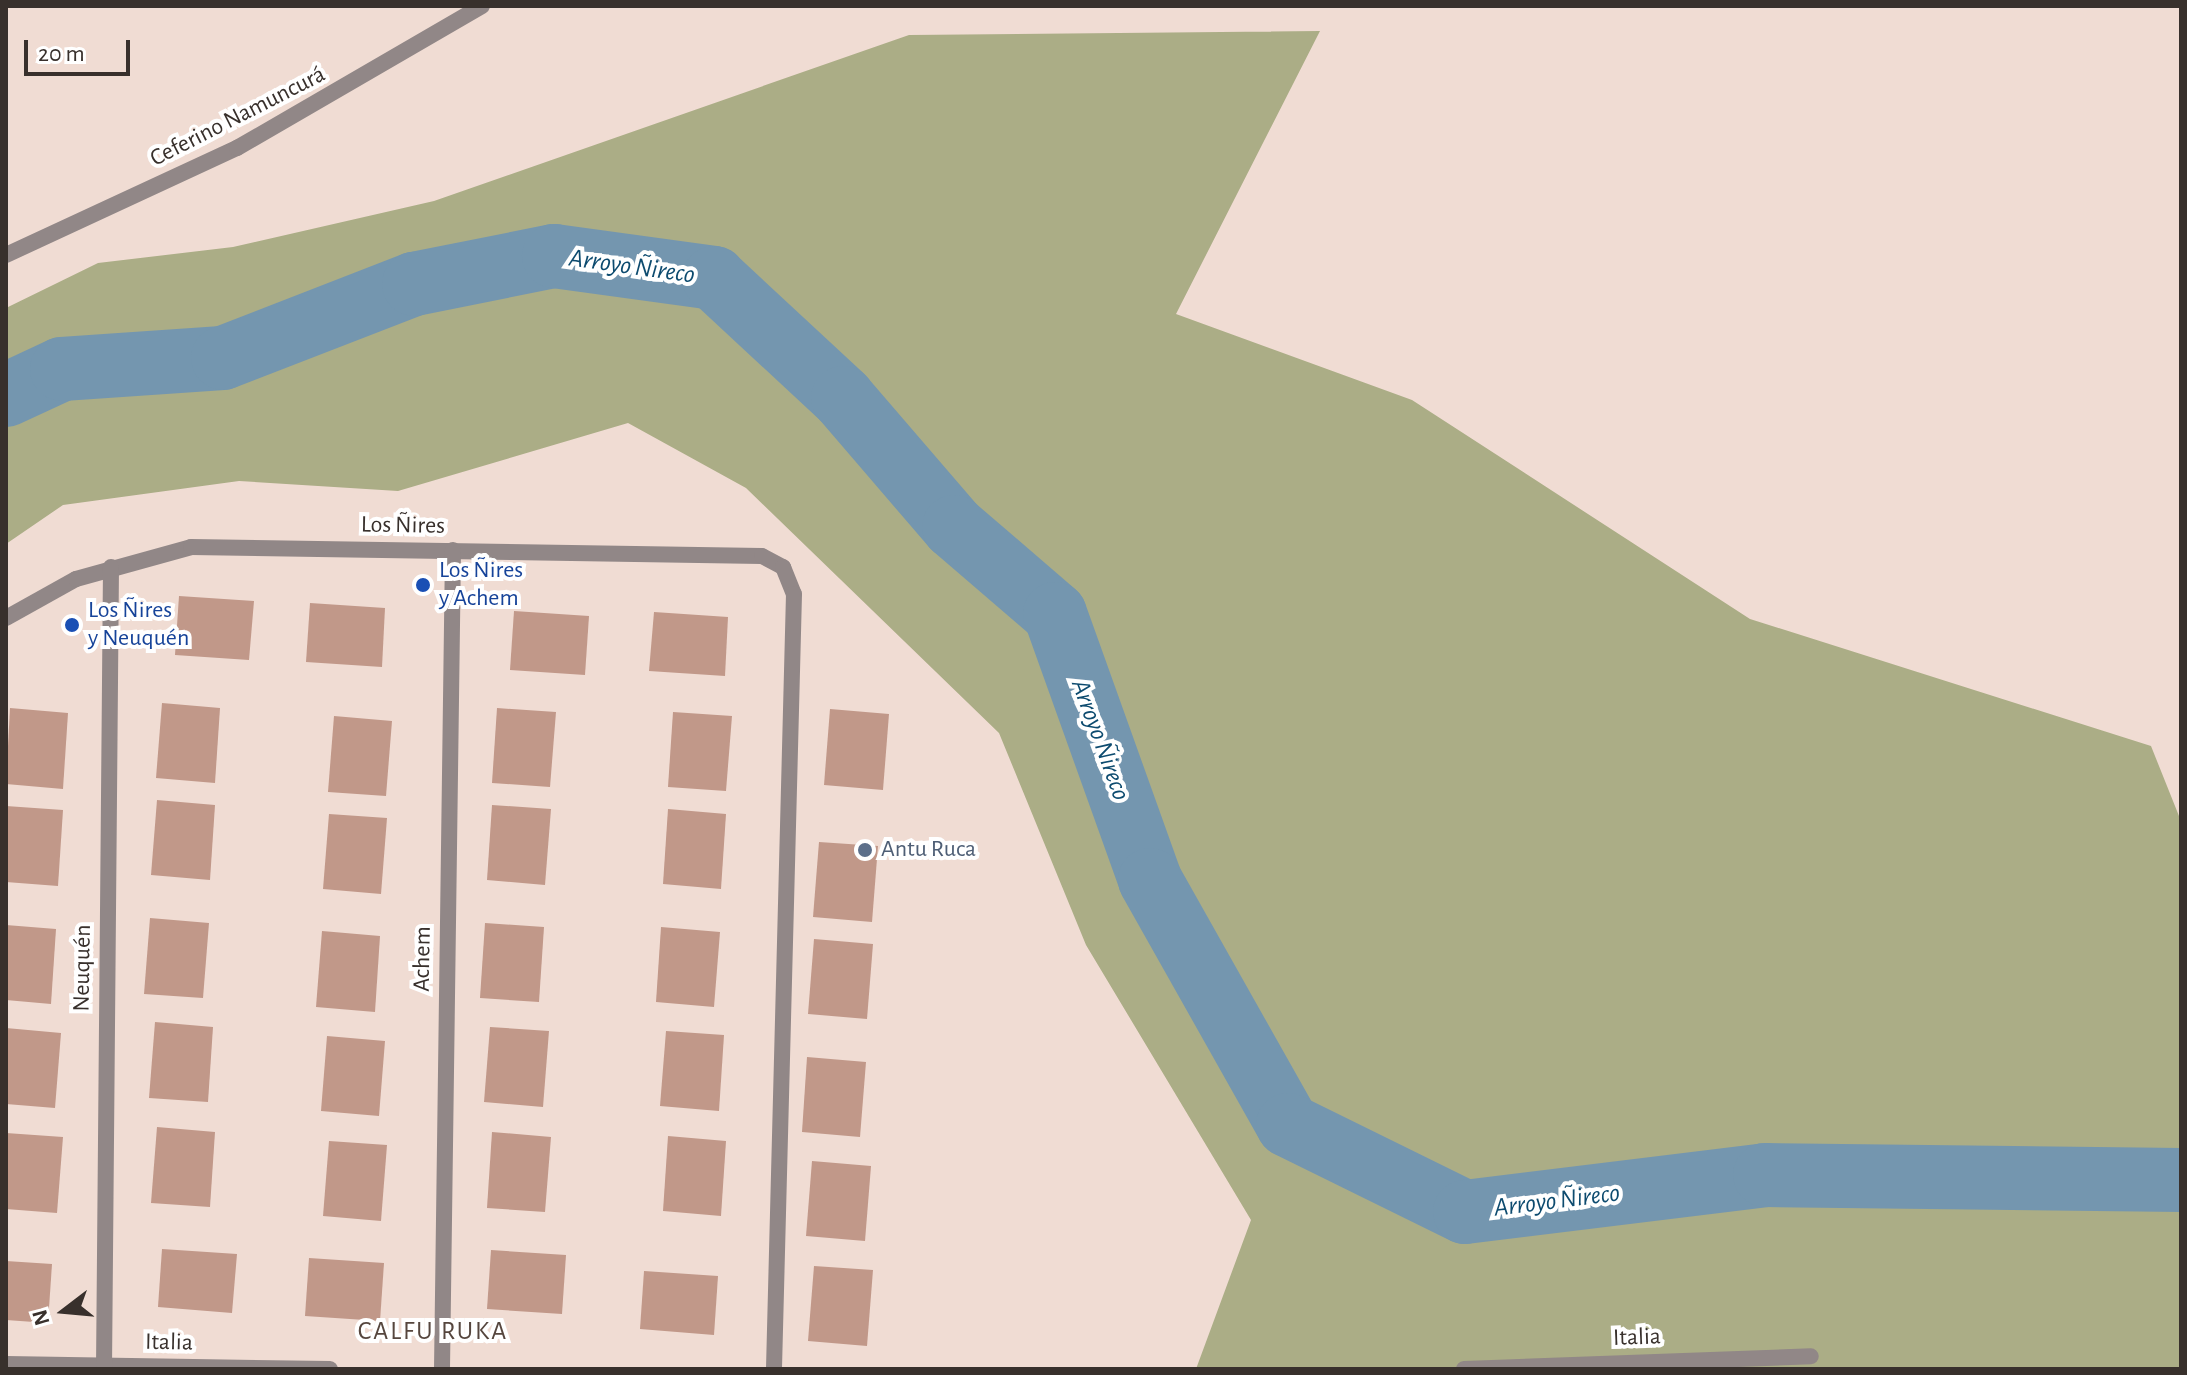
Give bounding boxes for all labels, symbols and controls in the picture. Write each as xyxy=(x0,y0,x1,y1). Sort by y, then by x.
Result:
scale bar xyxy=(28,24,134,74)
text: 20 m xyxy=(38,42,85,66)
street label: Ceferino Namuncurá xyxy=(146,60,330,174)
water label: Arroyo Ñireco xyxy=(567,243,697,291)
street label: Los Ñires xyxy=(361,511,445,541)
place label: Los Ñires y Achem xyxy=(439,557,523,613)
marker: Los Ñires y Achem xyxy=(414,576,432,594)
place label: Los Ñires y Neuquén xyxy=(88,597,189,653)
marker: Los Ñires y Neuquén xyxy=(63,616,81,634)
water label: Arroyo Ñireco xyxy=(1064,675,1136,805)
place label: Antu Ruca xyxy=(881,836,976,864)
marker: Antu Ruca xyxy=(856,841,874,859)
street label: Neuquén xyxy=(68,924,98,1012)
street label: Achem xyxy=(408,926,438,992)
water label: Arroyo Ñireco xyxy=(1492,1178,1622,1224)
north arrow xyxy=(24,1271,104,1351)
text: N xyxy=(28,1307,54,1328)
district label: CALFU RUKA xyxy=(358,1316,508,1348)
street label: Italia xyxy=(1613,1323,1661,1353)
street label: Italia xyxy=(145,1328,193,1358)

